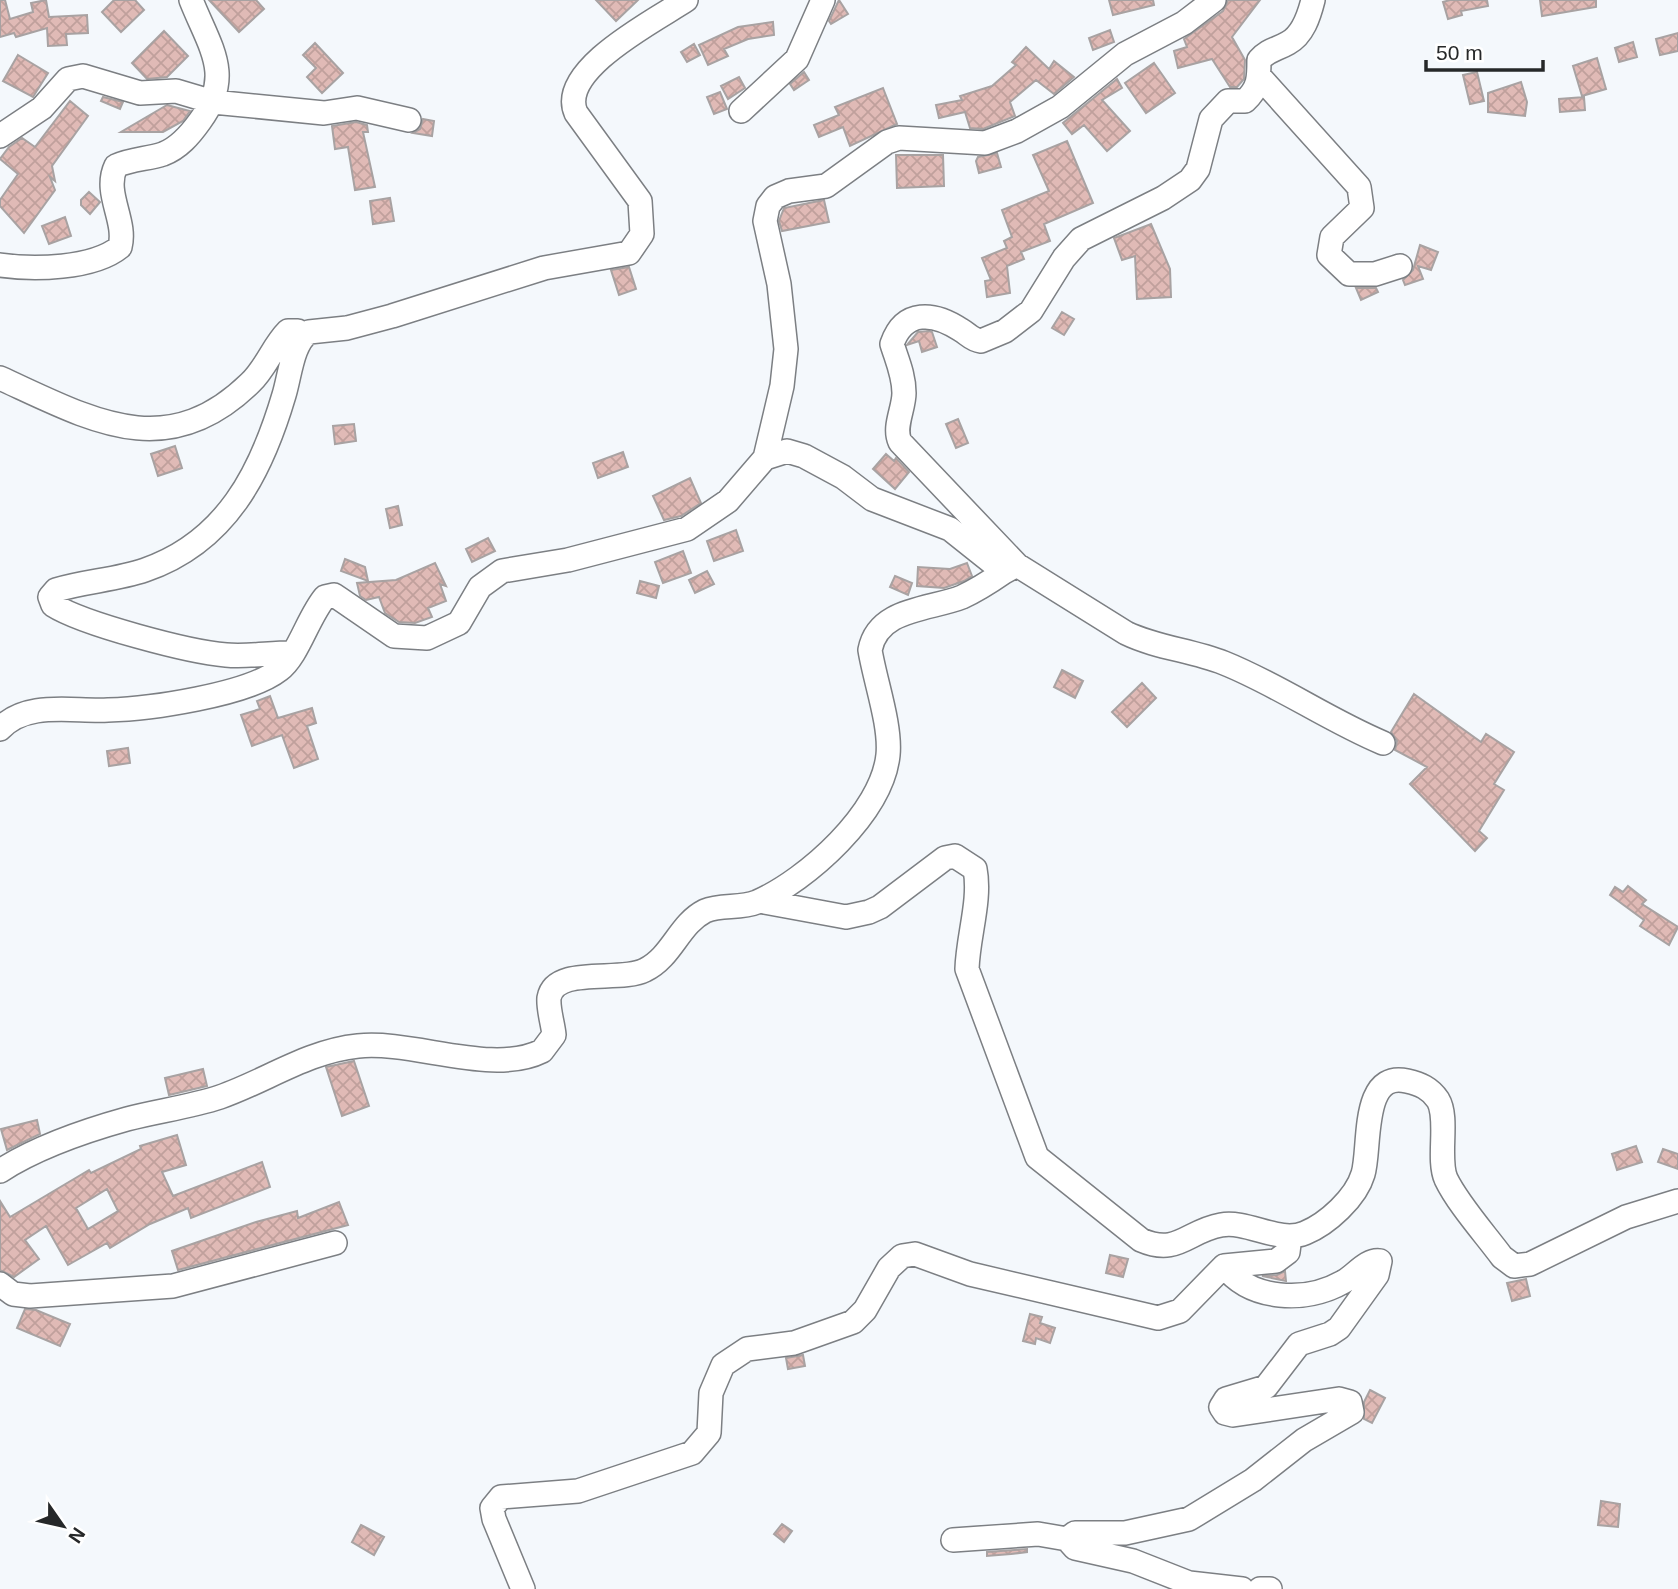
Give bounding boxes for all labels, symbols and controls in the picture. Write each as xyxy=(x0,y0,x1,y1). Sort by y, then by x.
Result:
scale bar xyxy=(1426,28,1543,72)
text: 50 m xyxy=(1436,41,1483,64)
north arrow xyxy=(28,1491,98,1561)
text: N xyxy=(64,1524,89,1547)

